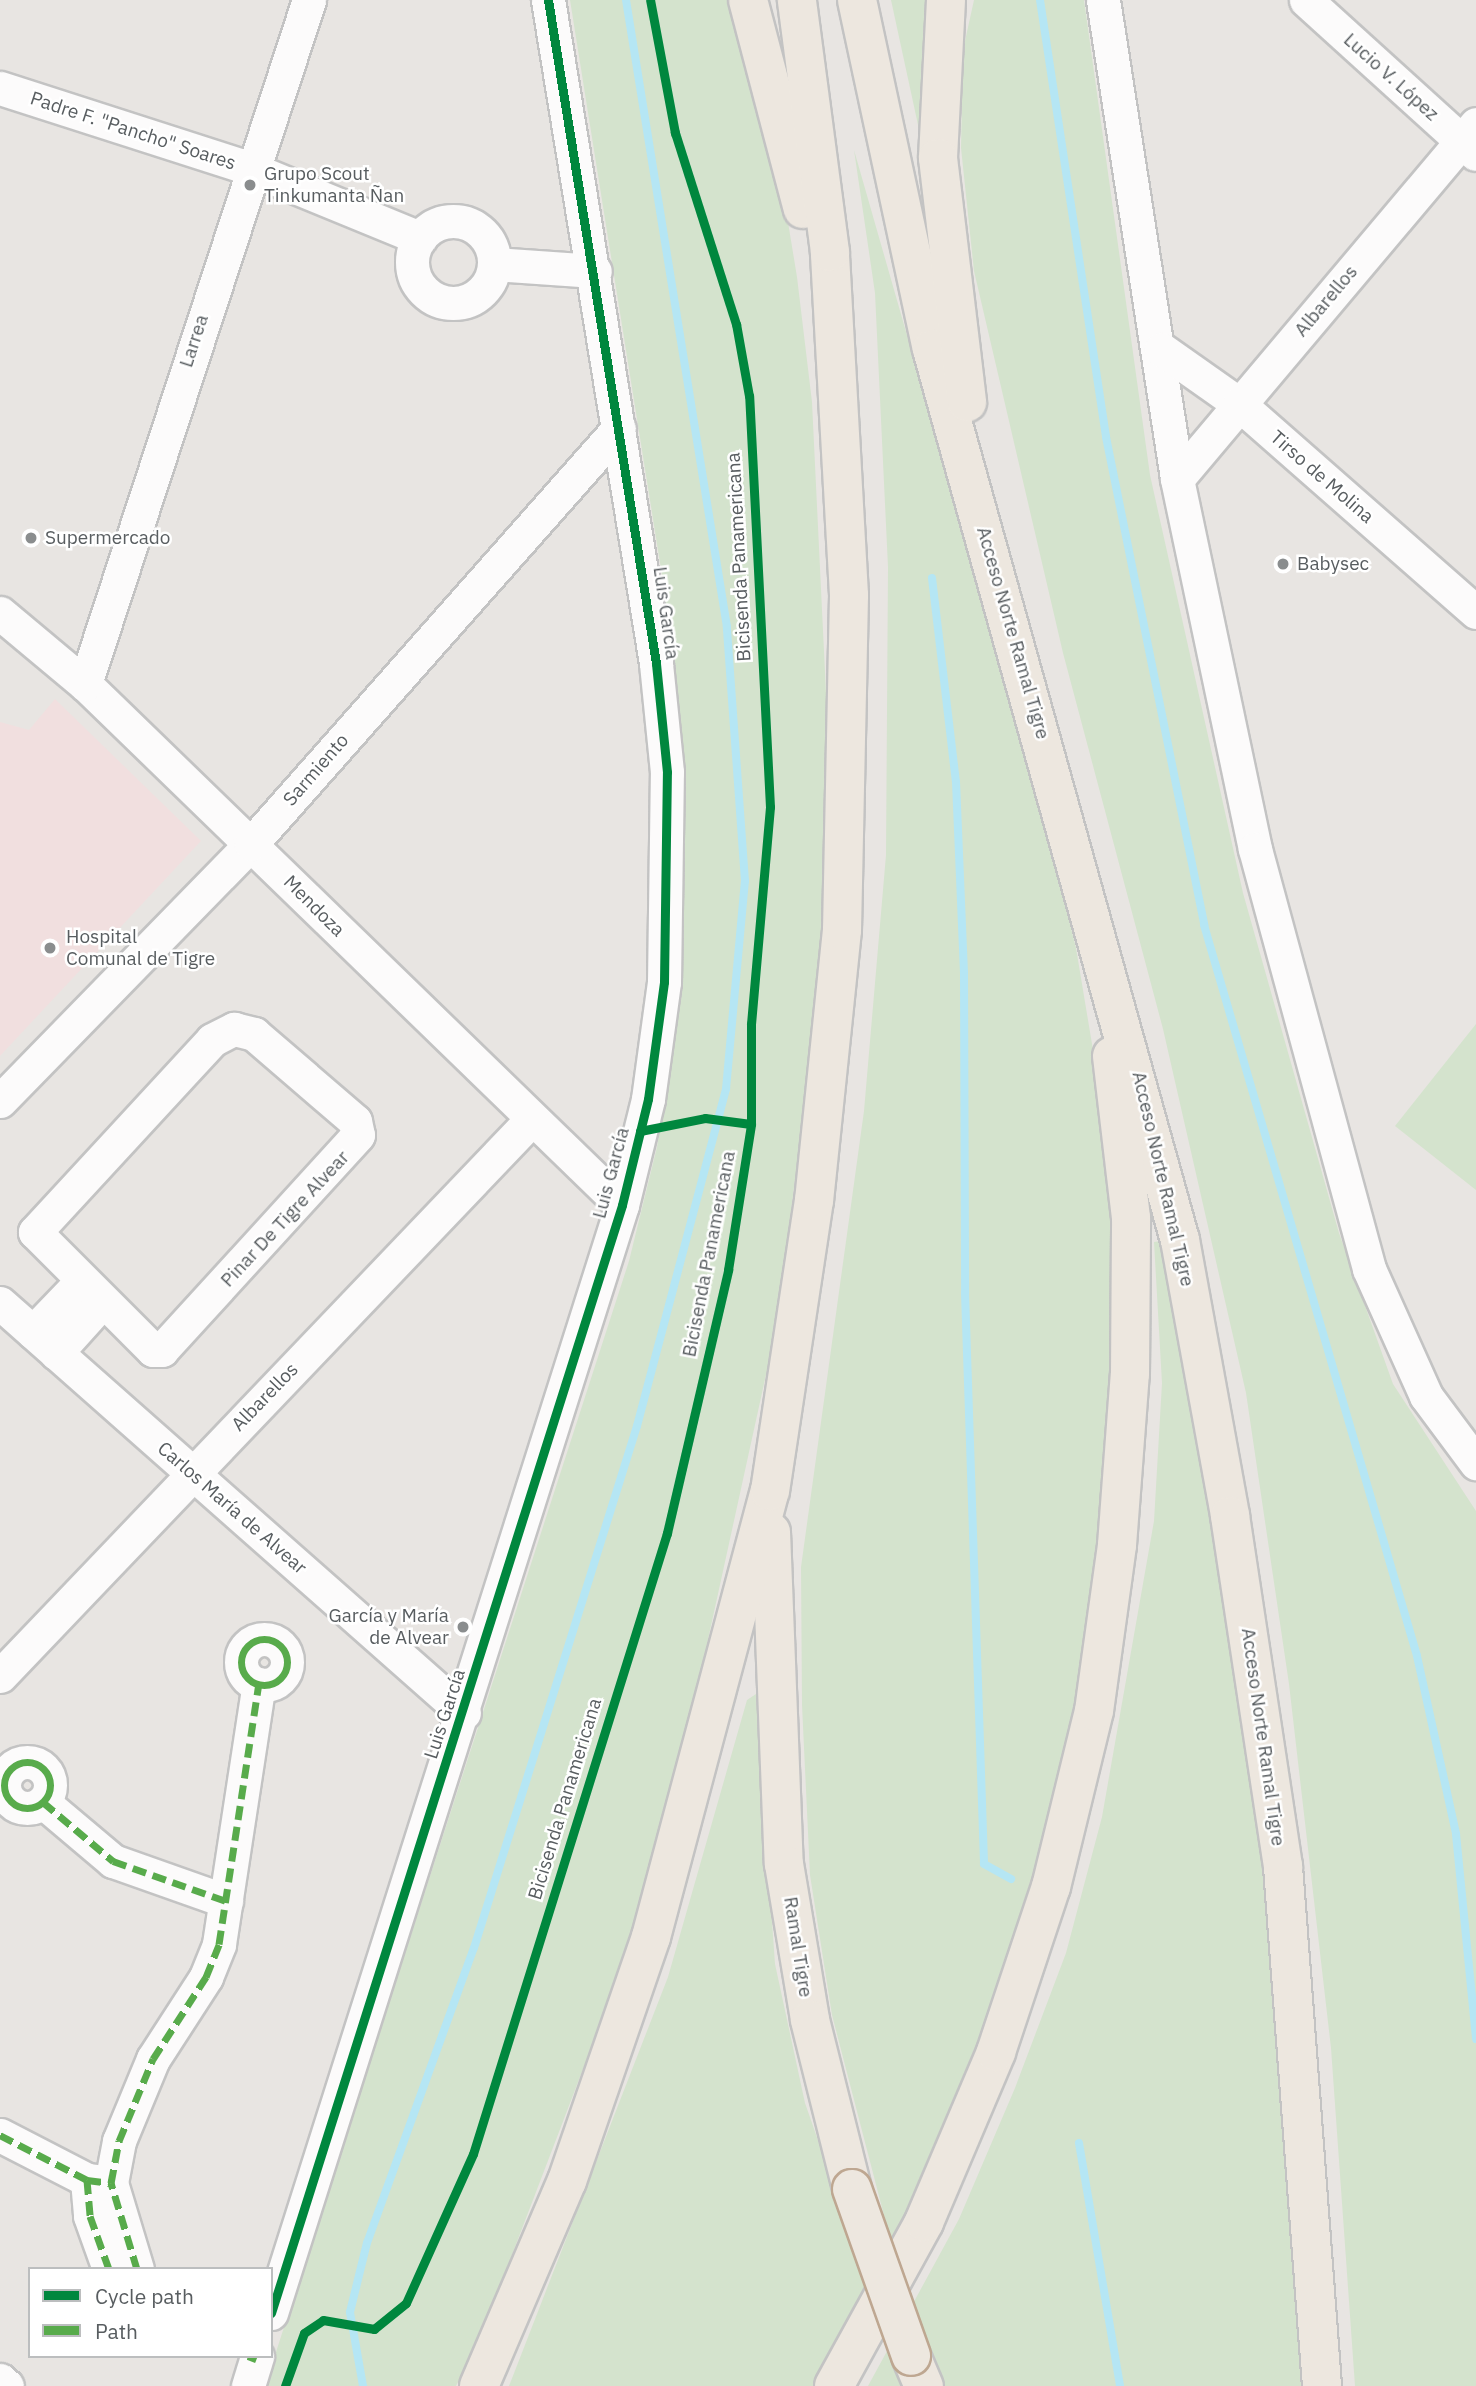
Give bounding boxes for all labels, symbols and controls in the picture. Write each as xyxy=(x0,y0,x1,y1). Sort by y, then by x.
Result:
street label: Lucio V. López xyxy=(1339,28,1443,126)
street label: Padre F. "Pancho" Soares xyxy=(27,87,239,175)
place label: Grupo Scout Tinkumanta Ñan xyxy=(264,163,404,207)
marker: Grupo Scout Tinkumanta Ñan xyxy=(242,177,258,193)
street label: Albarellos xyxy=(1290,261,1362,341)
street label: Larrea xyxy=(175,312,213,370)
street label: Tirso de Molina xyxy=(1266,426,1378,528)
street label: Bicisenda Panamericana xyxy=(722,452,756,662)
street label: Acceso Norte Ramal Tigre xyxy=(972,524,1054,742)
place label: Supermercado xyxy=(45,527,171,549)
marker: Supermercado xyxy=(23,530,39,546)
place label: Babysec xyxy=(1297,553,1369,575)
marker: Babysec xyxy=(1275,556,1291,572)
street label: Luis García xyxy=(648,565,684,661)
street label: Sarmiento xyxy=(279,729,353,811)
street label: Mendoza xyxy=(279,871,349,941)
place label: Hospital Comunal de Tigre xyxy=(66,926,215,970)
marker: Hospital Comunal de Tigre xyxy=(40,938,60,958)
street label: Acceso Norte Ramal Tigre xyxy=(1127,1069,1199,1289)
street label: Luis García xyxy=(588,1125,634,1221)
street label: Pinar De Tigre Alvear xyxy=(216,1146,354,1292)
street label: Bicisenda Panamericana xyxy=(678,1149,740,1359)
street label: Albarellos xyxy=(227,1358,303,1436)
street label: Carlos María de Alvear xyxy=(153,1437,311,1579)
place label: García y María de Alvear xyxy=(328,1605,449,1649)
marker: García y María de Alvear xyxy=(455,1619,471,1635)
street label: Acceso Norte Ramal Tigre xyxy=(1236,1627,1290,1847)
street label: Luis García xyxy=(420,1666,470,1762)
street label: Bicisenda Panamericana xyxy=(523,1696,607,1902)
street label: Ramal Tigre xyxy=(779,1895,817,1999)
legend xyxy=(28,2267,273,2358)
text: Cycle path xyxy=(95,2282,194,2310)
text: Path xyxy=(95,2317,138,2345)

